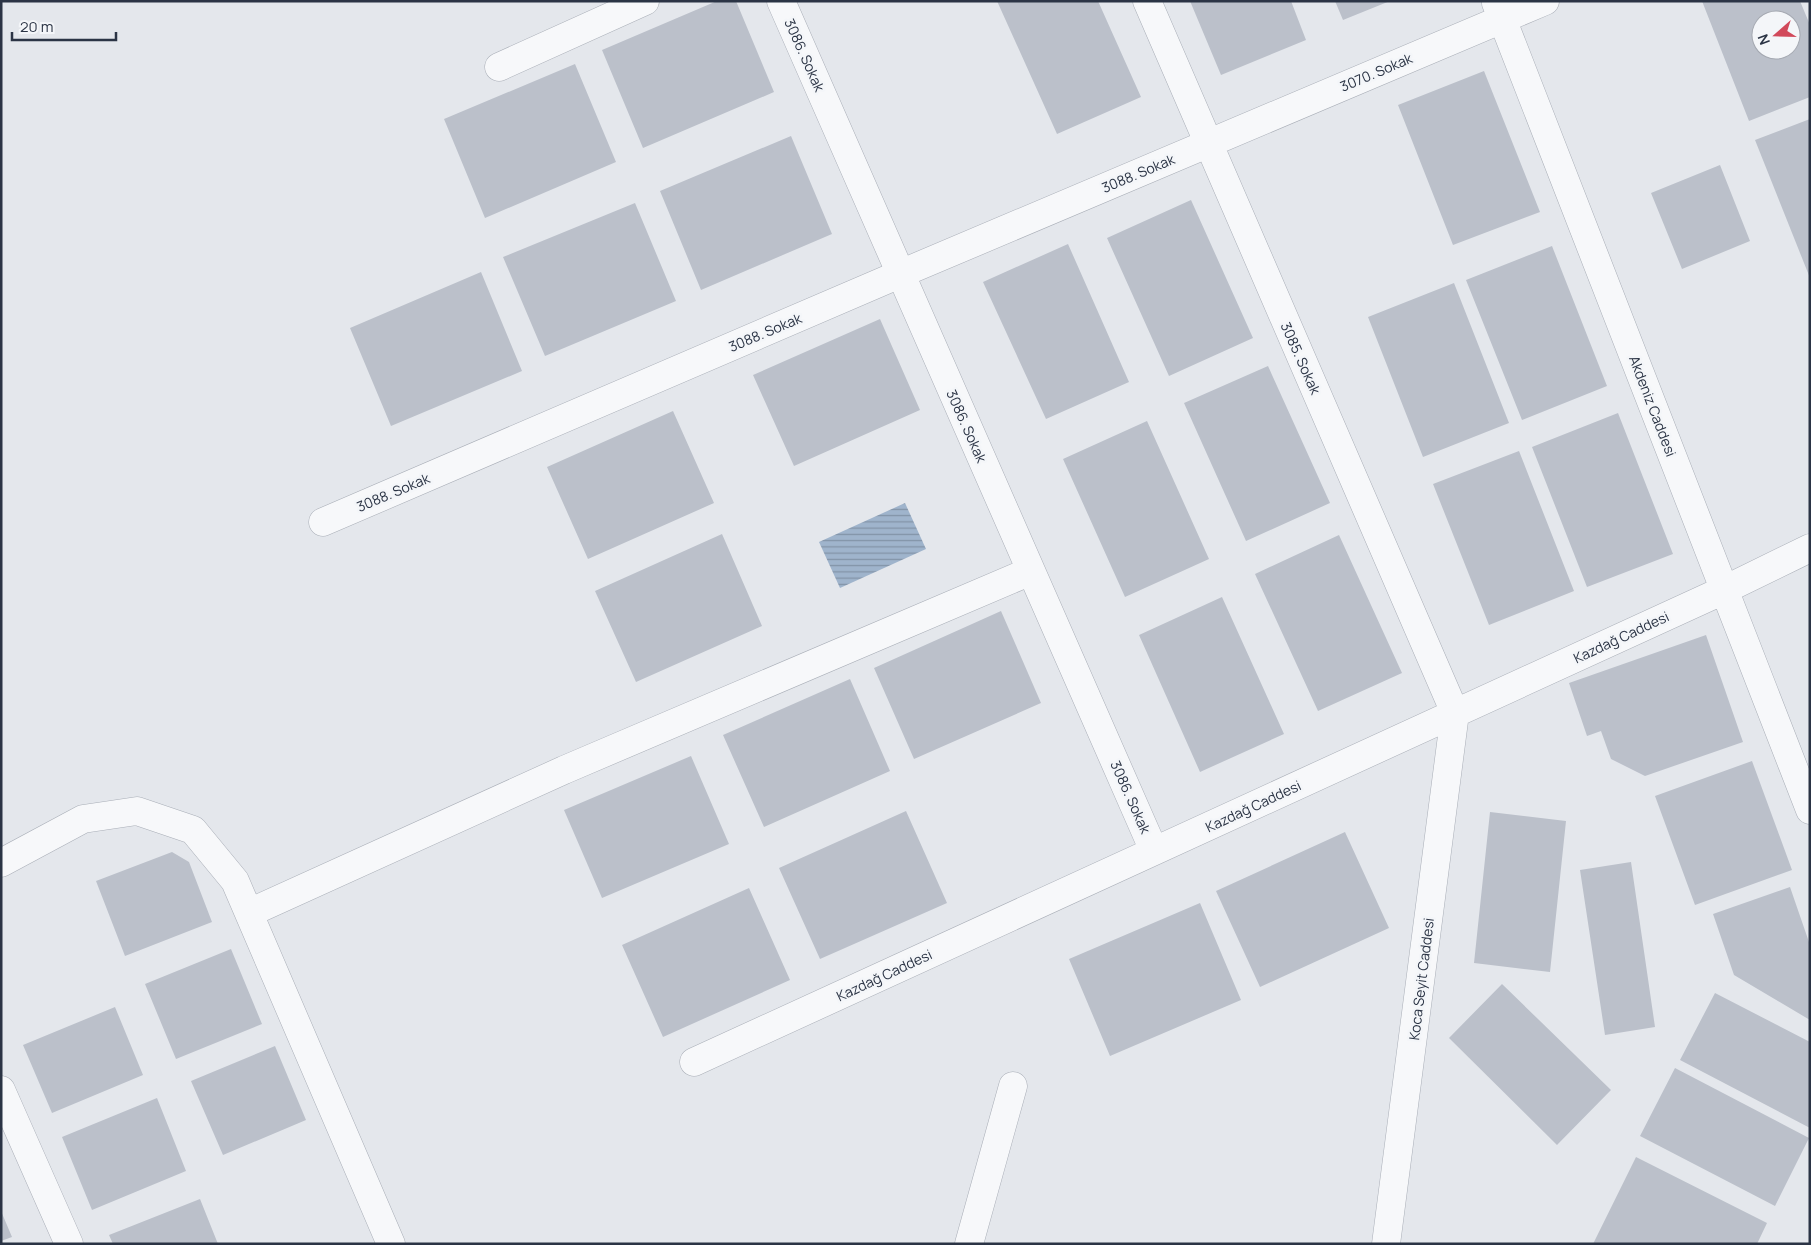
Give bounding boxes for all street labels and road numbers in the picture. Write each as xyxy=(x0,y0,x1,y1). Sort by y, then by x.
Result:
street label: 3086. Sokak xyxy=(780,15,830,95)
street label: 3070. Sokak xyxy=(1337,48,1416,96)
street label: 3088. Sokak xyxy=(1099,149,1178,197)
street label: 3088. Sokak xyxy=(726,308,805,356)
street label: 3085. Sokak xyxy=(1277,319,1326,398)
street label: Akdeniz Caddesi xyxy=(1625,353,1681,459)
street label: 3086. Sokak xyxy=(942,386,992,466)
street label: 3088. Sokak xyxy=(354,468,433,516)
street label: Kazdağ Caddesi xyxy=(1570,607,1672,667)
street label: 3086. Sokak xyxy=(1106,757,1156,837)
street label: Kazdağ Caddesi xyxy=(1202,776,1304,836)
street label: Koca Seyit Caddesi xyxy=(1404,917,1438,1041)
street label: Kazdağ Caddesi xyxy=(833,945,935,1005)

